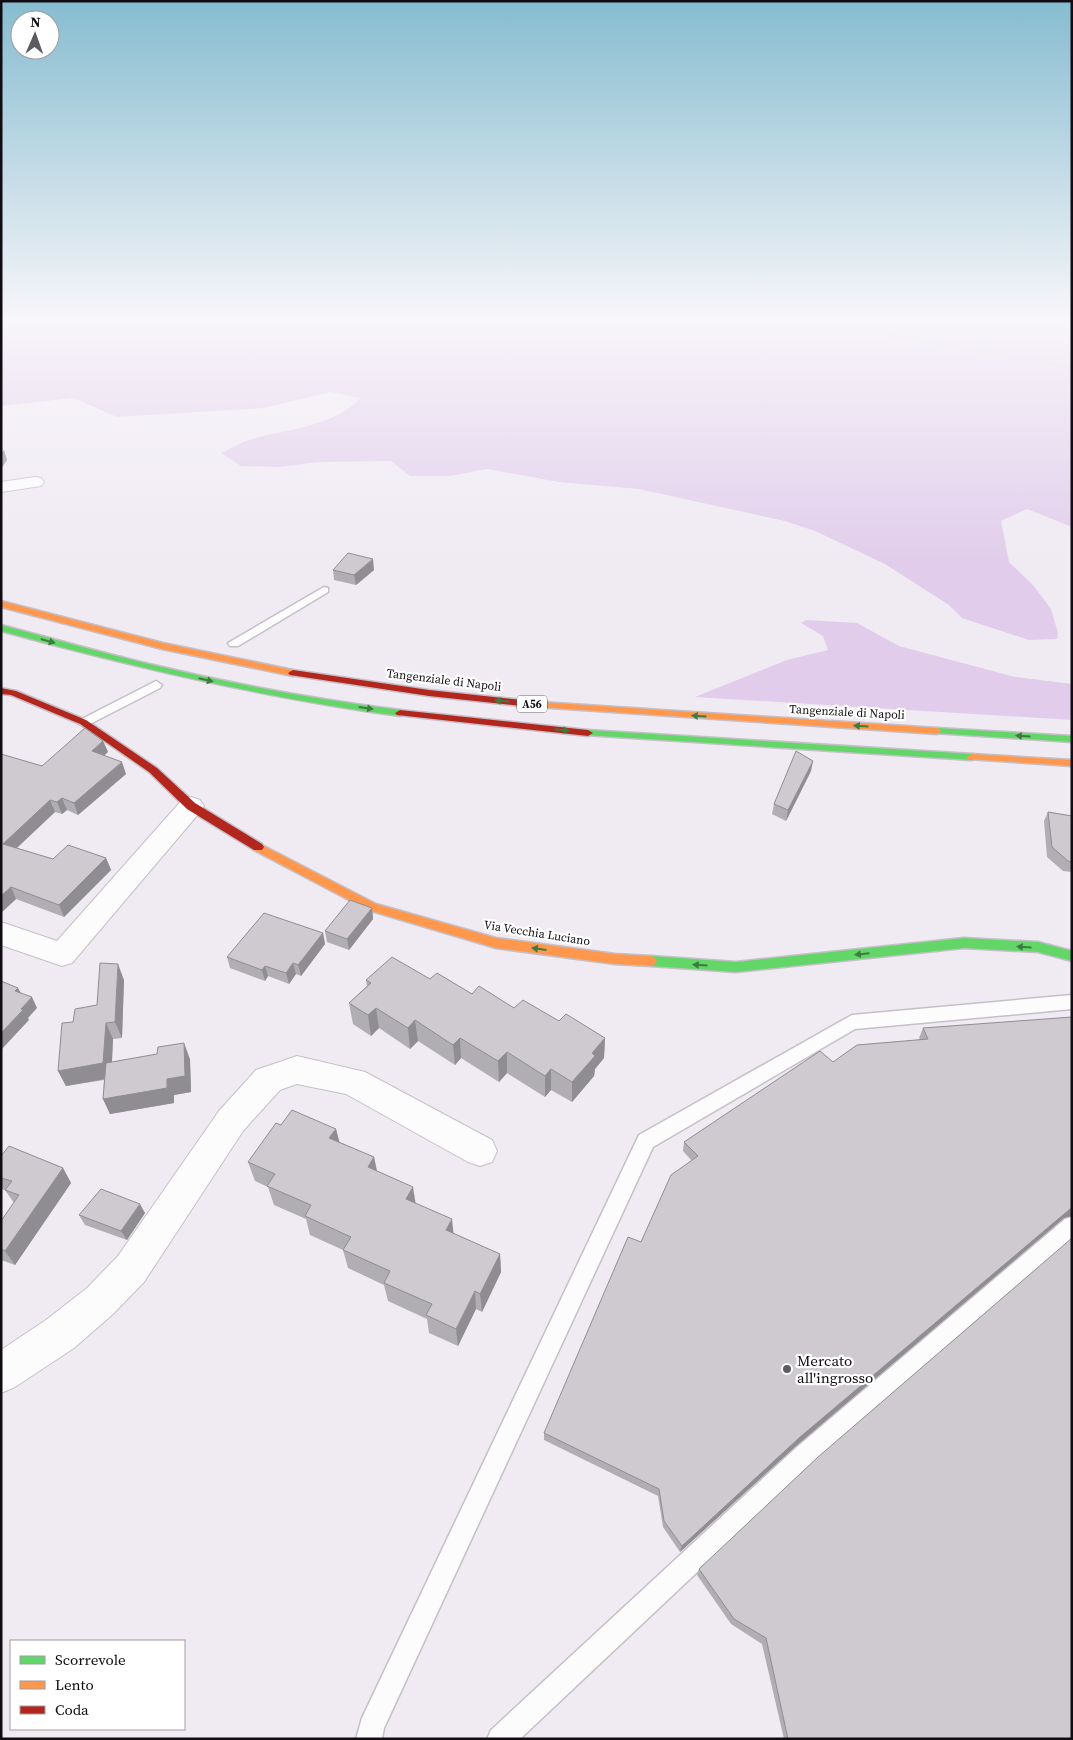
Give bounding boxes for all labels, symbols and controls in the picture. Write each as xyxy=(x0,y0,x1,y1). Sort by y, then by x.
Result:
north arrow xyxy=(10,10,60,60)
text: N xyxy=(30,12,41,32)
one-way arrow xyxy=(41,638,56,646)
street label: Tangenziale di Napoli xyxy=(386,665,503,695)
one-way arrow xyxy=(198,676,213,684)
road number: A56 xyxy=(517,696,547,712)
one-way arrow xyxy=(494,697,510,705)
street label: Tangenziale di Napoli xyxy=(789,701,906,723)
one-way arrow xyxy=(358,704,374,712)
one-way arrow xyxy=(690,712,706,720)
one-way arrow xyxy=(853,722,869,730)
one-way arrow xyxy=(554,726,570,734)
one-way arrow xyxy=(1015,731,1031,739)
street label: Via Vecchia Luciano xyxy=(483,917,592,949)
one-way arrow xyxy=(1016,942,1032,950)
one-way arrow xyxy=(531,944,547,952)
one-way arrow xyxy=(854,950,870,958)
one-way arrow xyxy=(692,960,708,968)
place label: Mercato all'ingrosso xyxy=(797,1350,873,1388)
marker: Mercato all'ingrosso xyxy=(781,1363,793,1375)
legend xyxy=(10,1640,185,1730)
text: Scorrevole xyxy=(55,1649,126,1670)
text: Lento xyxy=(55,1674,94,1695)
text: Coda xyxy=(55,1699,89,1720)

